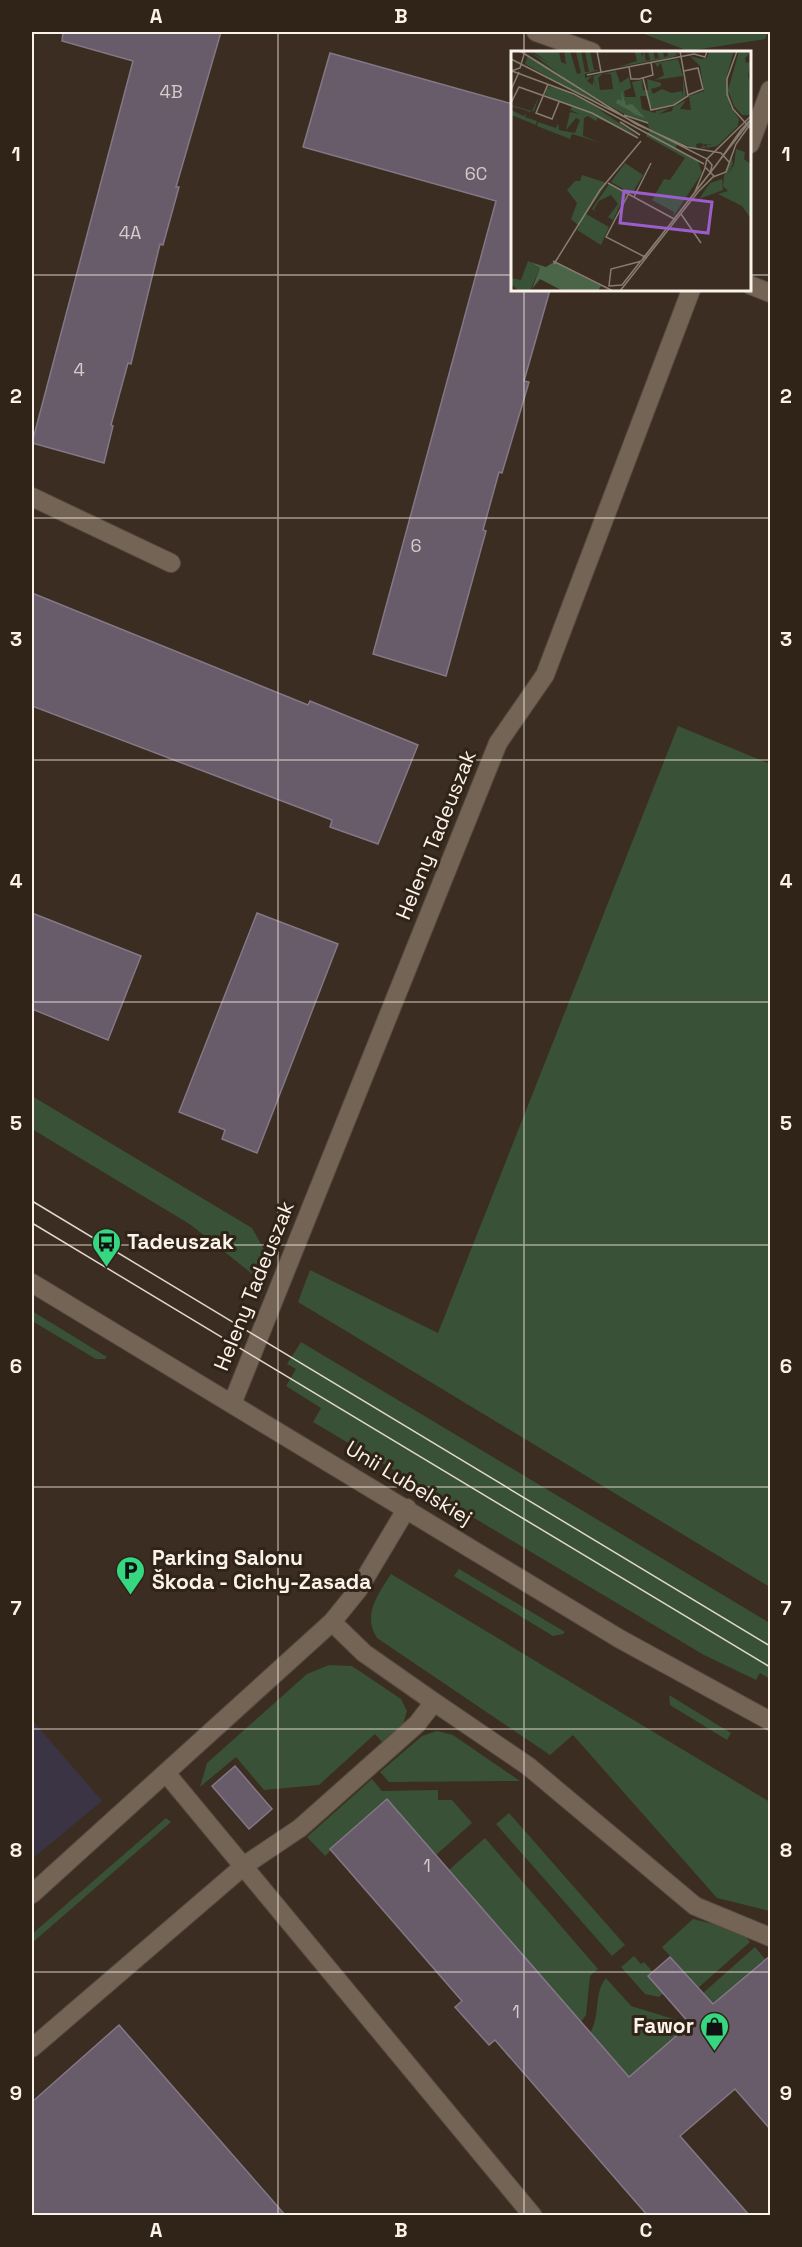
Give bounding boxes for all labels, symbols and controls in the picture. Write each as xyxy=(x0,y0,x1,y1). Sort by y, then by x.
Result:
text: A xyxy=(150,3,163,29)
text: B xyxy=(394,3,408,29)
text: C xyxy=(640,3,653,29)
inset map xyxy=(511,51,751,291)
house number: 4B xyxy=(159,80,183,103)
text: 1 xyxy=(11,141,21,167)
text: 1 xyxy=(781,141,791,167)
house number: 6C xyxy=(465,162,487,185)
house number: 4A xyxy=(119,221,141,244)
house number: 4 xyxy=(73,358,85,381)
text: 2 xyxy=(10,383,22,409)
text: 2 xyxy=(780,383,792,409)
house number: 6 xyxy=(410,534,422,557)
text: 3 xyxy=(10,626,22,652)
text: 3 xyxy=(780,626,792,652)
street label: Heleny Tadeuszak xyxy=(389,746,482,924)
text: 4 xyxy=(10,868,23,894)
text: 4 xyxy=(780,868,793,894)
text: 5 xyxy=(10,1110,22,1136)
text: 5 xyxy=(780,1110,792,1136)
street label: Heleny Tadeuszak xyxy=(207,1197,300,1375)
bus stop icon: Tadeuszak xyxy=(90,1226,122,1268)
place label: Tadeuszak xyxy=(127,1228,234,1255)
text: 6 xyxy=(10,1353,22,1379)
text: 6 xyxy=(780,1353,792,1379)
street label: Unii Lubelskiej xyxy=(341,1434,478,1531)
place label: Parking Salonu Škoda - Cichy-Zasada xyxy=(152,1544,371,1595)
parking icon: Parking Salonu Škoda - Cichy-Zasada xyxy=(115,1554,147,1596)
text: 7 xyxy=(10,1595,22,1621)
text: 7 xyxy=(780,1595,792,1621)
text: 8 xyxy=(10,1837,22,1863)
text: 8 xyxy=(780,1837,792,1863)
house number: 1 xyxy=(423,1854,431,1877)
house number: 1 xyxy=(512,2000,520,2023)
shop icon: Fawor xyxy=(699,2010,731,2052)
place label: Fawor xyxy=(633,2012,694,2039)
text: 9 xyxy=(10,2080,22,2106)
text: 9 xyxy=(780,2080,792,2106)
text: A xyxy=(150,2217,163,2243)
text: B xyxy=(394,2217,408,2243)
text: C xyxy=(640,2217,653,2243)

